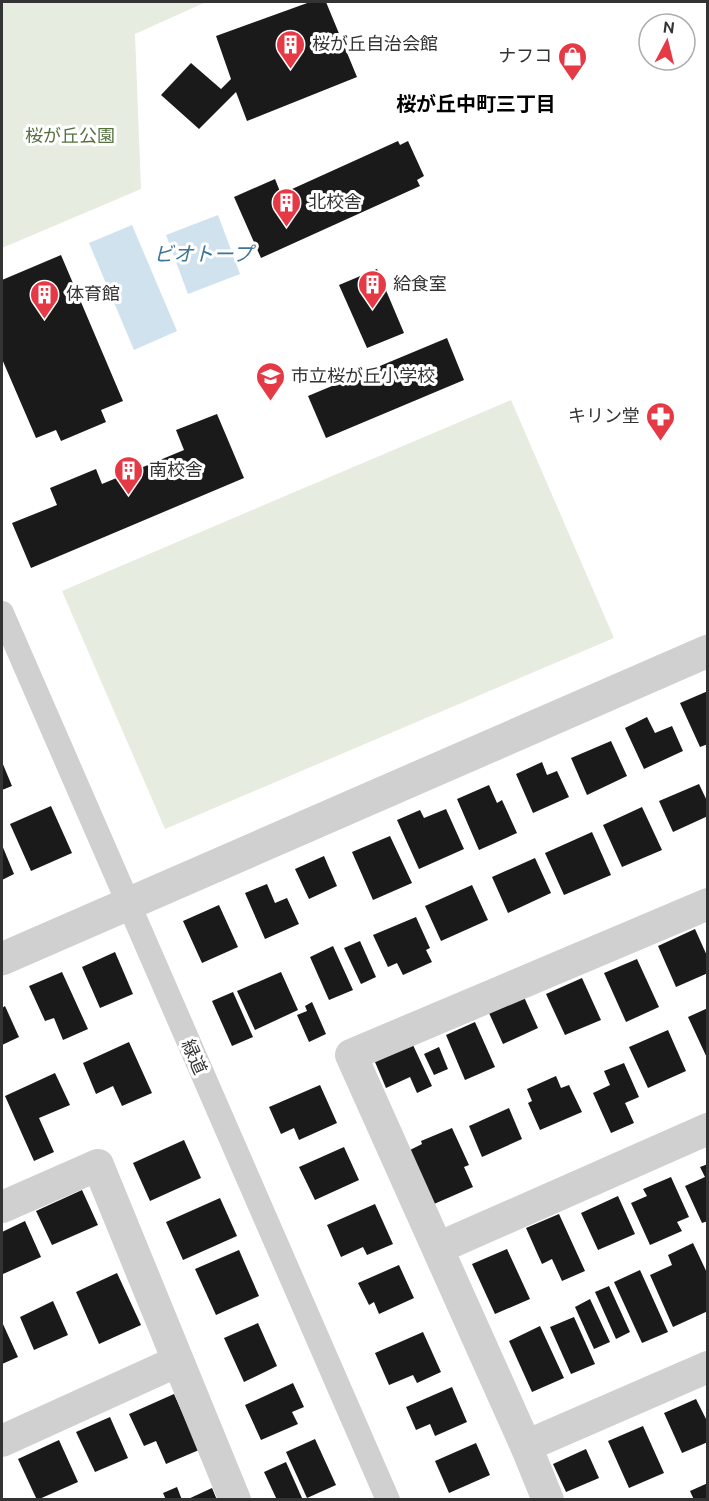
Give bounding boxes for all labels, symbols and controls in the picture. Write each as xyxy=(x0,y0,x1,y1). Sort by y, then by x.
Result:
north arrow xyxy=(637,12,697,72)
text: N xyxy=(662,17,676,37)
building icon: 桜が丘自治会館 xyxy=(275,28,307,70)
place label: 桜が丘自治会館 xyxy=(312,33,438,53)
shop icon: ナフコ xyxy=(557,40,589,82)
place label: ナフコ xyxy=(498,45,552,65)
district label: 桜が丘中町三丁目 xyxy=(396,92,556,115)
park label: 桜が丘公園 xyxy=(25,125,115,145)
building icon: 北校舎 xyxy=(271,186,303,228)
place label: 北校舎 xyxy=(308,191,362,211)
water label: ビオトープ xyxy=(154,242,256,265)
building icon: 給食室 xyxy=(356,268,388,310)
place label: 給食室 xyxy=(393,273,447,293)
building icon: 体育館 xyxy=(29,278,61,320)
place label: 体育館 xyxy=(66,283,120,303)
school or university icon: 市立桜が丘小学校 xyxy=(254,360,286,402)
place label: 市立桜が丘小学校 xyxy=(291,365,435,385)
pharmacy icon: キリン堂 xyxy=(645,400,677,442)
place label: キリン堂 xyxy=(568,405,640,425)
building icon: 南校舎 xyxy=(112,454,144,496)
place label: 南校舎 xyxy=(149,459,203,479)
street label: 緑道 xyxy=(178,1036,211,1077)

